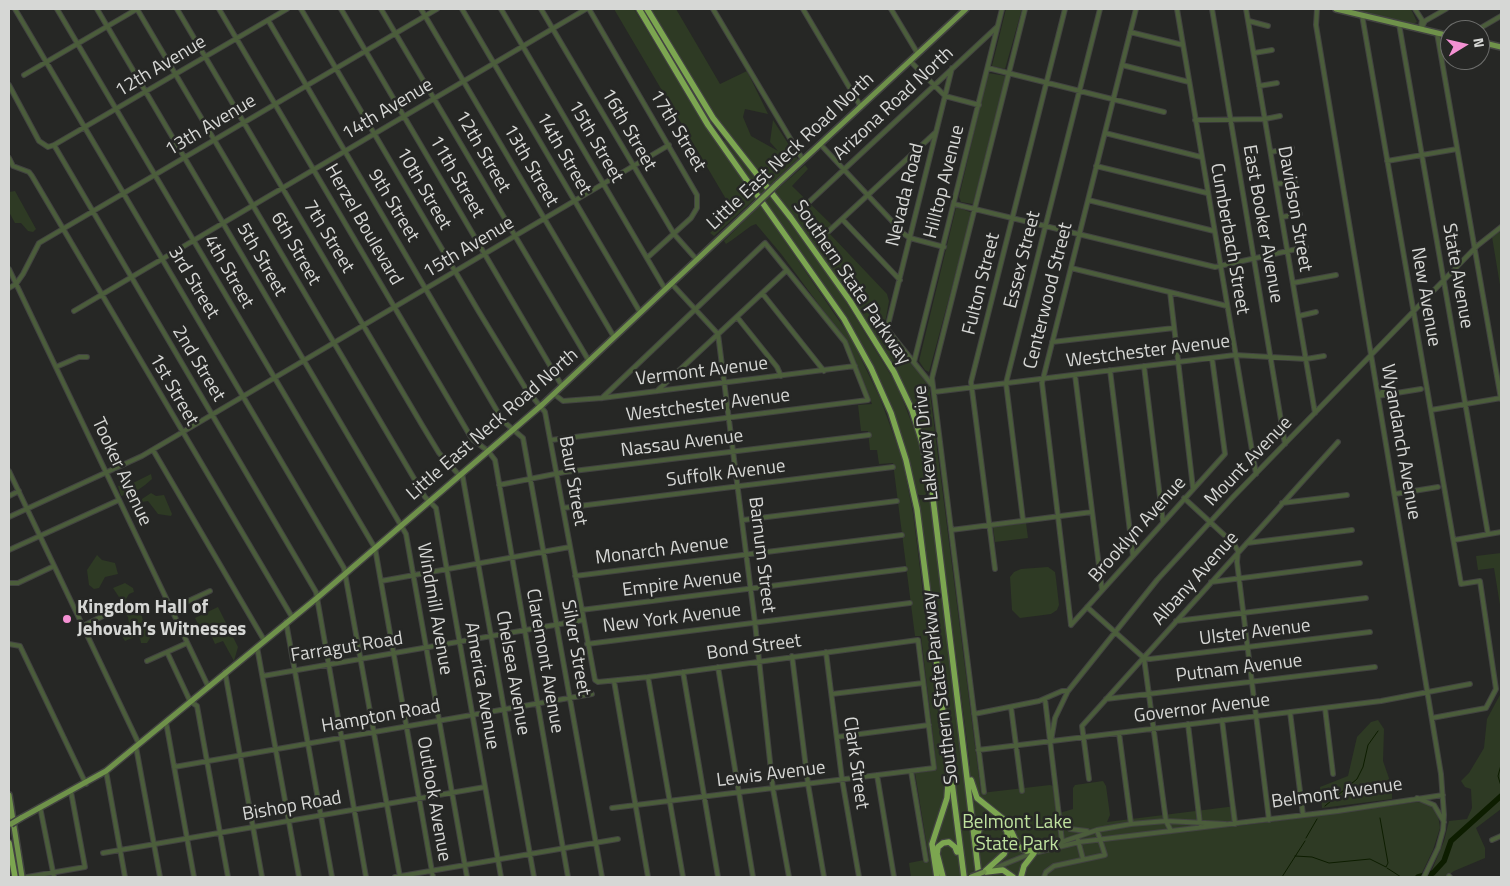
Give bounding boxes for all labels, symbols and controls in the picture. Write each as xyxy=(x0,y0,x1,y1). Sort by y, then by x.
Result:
north arrow xyxy=(1440,20,1490,70)
street label: 12th Avenue xyxy=(112,31,210,103)
text: N xyxy=(1468,36,1490,49)
street label: Arizona Road North xyxy=(829,42,959,166)
street label: Little East Neck Road North xyxy=(703,69,879,235)
street label: 14th Avenue xyxy=(339,74,437,146)
street label: 16th Street xyxy=(595,85,661,175)
street label: 17th Street xyxy=(644,86,710,176)
street label: 13th Avenue xyxy=(162,90,260,162)
street label: 15th Street xyxy=(562,97,628,187)
street label: 12th Street xyxy=(449,107,515,197)
street label: 14th Street xyxy=(530,109,596,199)
street label: 13th Street xyxy=(497,121,563,211)
street label: Hilltop Avenue xyxy=(920,123,970,241)
street label: 11th Street xyxy=(423,132,489,222)
street label: Nevada Road xyxy=(882,141,930,249)
street label: East Booker Avenue xyxy=(1237,143,1287,305)
street label: 10th Street xyxy=(390,144,456,234)
street label: Davidson Street xyxy=(1272,144,1316,274)
street label: Herzel Boulevard xyxy=(319,160,407,290)
street label: Cumberbach Street xyxy=(1204,161,1254,317)
street label: 9th Street xyxy=(362,166,424,246)
street label: Southern State Parkway xyxy=(787,196,915,370)
street label: 7th Street xyxy=(297,197,359,277)
street label: 6th Street xyxy=(265,208,325,290)
street label: Essex Street xyxy=(1000,209,1046,311)
street label: 15th Avenue xyxy=(420,212,518,284)
street label: 5th Street xyxy=(231,219,291,301)
street label: Centerwood Street xyxy=(1020,220,1078,372)
street label: State Avenue xyxy=(1437,222,1477,330)
street label: 4th Street xyxy=(198,231,258,313)
street label: Fulton Street xyxy=(958,231,1006,337)
street label: 3rd Street xyxy=(163,243,223,323)
street label: New Avenue xyxy=(1405,246,1445,348)
street label: 2nd Street xyxy=(167,322,229,406)
street label: Westchester Avenue xyxy=(1065,331,1231,373)
street label: Little East Neck Road North xyxy=(403,344,583,506)
street label: 1st Street xyxy=(143,350,203,430)
street label: Vermont Avenue xyxy=(635,353,769,391)
street label: Wyandanch Avenue xyxy=(1375,362,1425,522)
street label: Lakeway Drive xyxy=(910,384,944,502)
street label: Westchester Avenue xyxy=(625,385,791,427)
street label: Mount Avenue xyxy=(1200,412,1298,512)
street label: Tooker Avenue xyxy=(86,414,156,530)
street label: Nassau Avenue xyxy=(619,425,745,463)
street label: Baur Street xyxy=(553,434,591,528)
street label: Suffolk Avenue xyxy=(665,455,787,493)
street label: Brooklyn Avenue xyxy=(1084,472,1192,588)
street label: Barnum Street xyxy=(743,495,779,615)
street label: Albany Avenue xyxy=(1148,527,1244,631)
street label: Monarch Avenue xyxy=(594,532,730,570)
street label: Windmill Avenue xyxy=(411,541,457,677)
street label: Empire Avenue xyxy=(621,565,743,603)
street label: Claremont Avenue xyxy=(520,587,568,735)
street label: Southern State Parkway xyxy=(918,590,964,786)
place label: Kingdom Hall of Jehovah’s Witnesses xyxy=(77,597,246,641)
street label: Silver Street xyxy=(555,598,595,698)
street label: New York Avenue xyxy=(602,599,742,639)
street label: Chelsea Avenue xyxy=(490,609,534,737)
marker: Kingdom Hall of Jehovah’s Witnesses xyxy=(61,613,73,625)
street label: Ulster Avenue xyxy=(1198,615,1312,651)
street label: America Avenue xyxy=(459,621,503,751)
street label: Farragut Road xyxy=(289,628,405,668)
street label: Bond Street xyxy=(705,630,803,666)
street label: Putnam Avenue xyxy=(1174,650,1304,688)
street label: Governor Avenue xyxy=(1133,689,1271,729)
street label: Hampton Road xyxy=(320,695,442,739)
street label: Clark Street xyxy=(837,715,873,811)
street label: Outlook Avenue xyxy=(411,735,455,863)
street label: Lewis Avenue xyxy=(715,757,827,793)
street label: Belmont Avenue xyxy=(1270,774,1404,814)
street label: Bishop Road xyxy=(241,787,343,827)
park label: Belmont Lake State Park xyxy=(962,812,1072,856)

